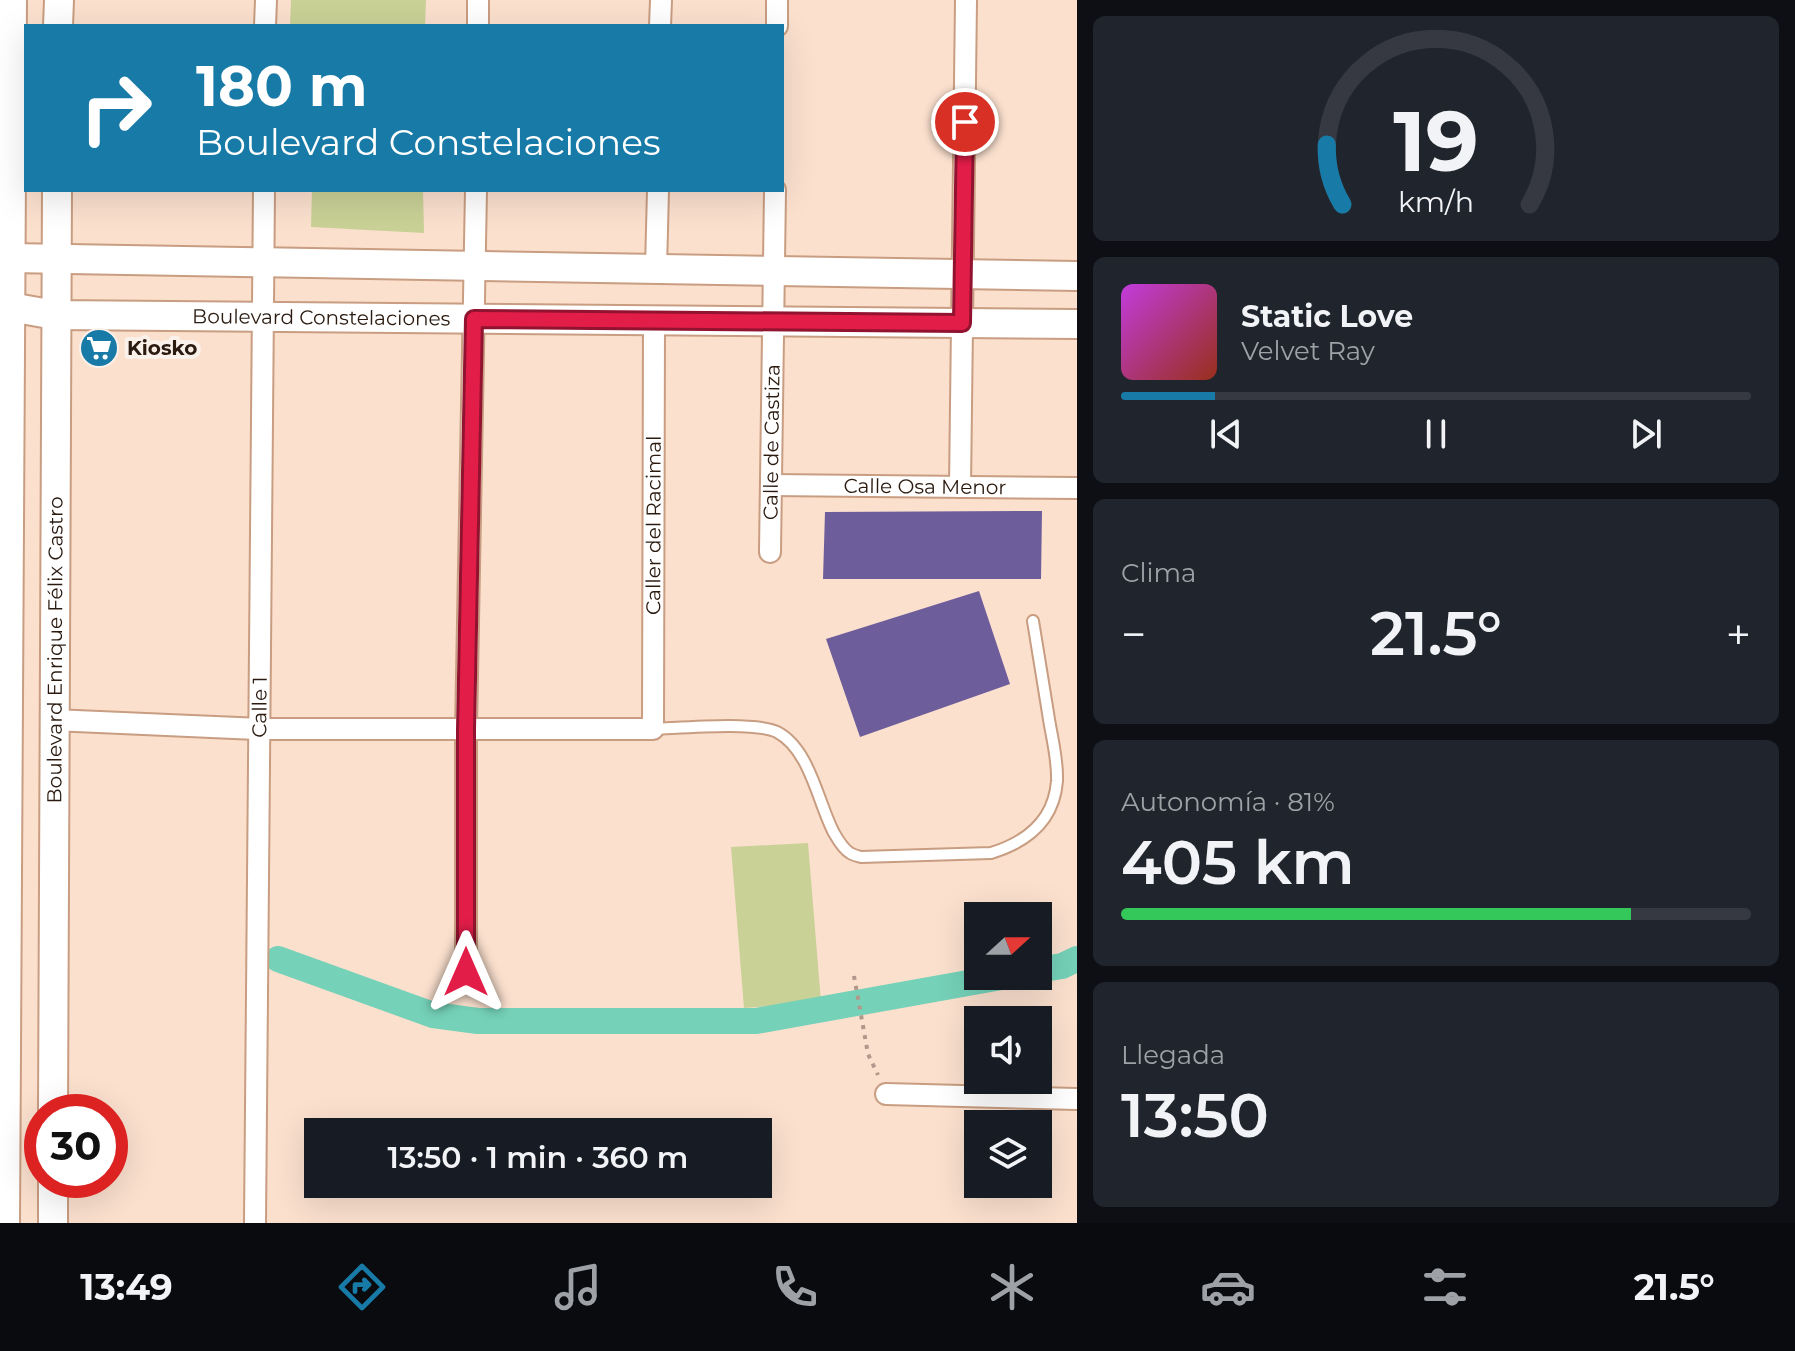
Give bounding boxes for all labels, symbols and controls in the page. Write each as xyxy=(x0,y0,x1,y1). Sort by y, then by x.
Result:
text: 180 m xyxy=(196,52,368,120)
icon: right xyxy=(64,56,168,160)
pin xyxy=(931,88,999,156)
text: 19 xyxy=(1393,89,1479,191)
icon: arrive xyxy=(943,100,987,144)
text: Boulevard Constelaciones xyxy=(196,120,661,164)
text: km/h xyxy=(1398,184,1474,219)
text: Static Love xyxy=(1241,298,1413,335)
street label: Boulevard Constelaciones xyxy=(192,304,451,330)
supermarket icon: Kiosko xyxy=(78,327,120,369)
text: Velvet Ray xyxy=(1241,335,1375,367)
place label: Kiosko xyxy=(127,336,197,360)
street label: Calle de Castiza xyxy=(758,364,785,520)
icon: previous xyxy=(1204,412,1248,456)
icon: pause xyxy=(1414,412,1458,456)
icon: next xyxy=(1624,412,1668,456)
street label: Caller del Racimal xyxy=(641,435,666,615)
street label: Calle Osa Menor xyxy=(843,474,1007,499)
street label: Boulevard Enrique Félix Castro xyxy=(42,496,68,804)
text: Clima xyxy=(1121,557,1196,589)
text: 21.5° xyxy=(1370,597,1502,670)
text: − xyxy=(1121,607,1146,661)
text: + xyxy=(1726,607,1751,661)
street label: Calle 1 xyxy=(247,676,272,738)
text: Autonomía · 81% xyxy=(1121,786,1335,818)
text: 405 km xyxy=(1121,826,1355,899)
north arrow xyxy=(964,902,1052,990)
map controls xyxy=(964,902,1052,1198)
position arrow xyxy=(424,930,508,1014)
button: sound xyxy=(964,1006,1052,1094)
text: Llegada xyxy=(1121,1039,1225,1071)
text: 13:50 xyxy=(1121,1079,1269,1152)
speed limit sign: 30 xyxy=(24,1094,128,1198)
button: layers xyxy=(964,1110,1052,1198)
text: 13:50 · 1 min · 360 m xyxy=(388,1139,688,1176)
icon: directions xyxy=(334,1259,390,1315)
icon: music xyxy=(550,1259,606,1315)
icon: phone xyxy=(767,1259,823,1315)
icon: climate xyxy=(984,1259,1040,1315)
icon: car xyxy=(1200,1259,1256,1315)
icon: filters xyxy=(1417,1259,1473,1315)
text: 13:49 xyxy=(80,1265,173,1309)
text: 21.5° xyxy=(1634,1265,1715,1309)

